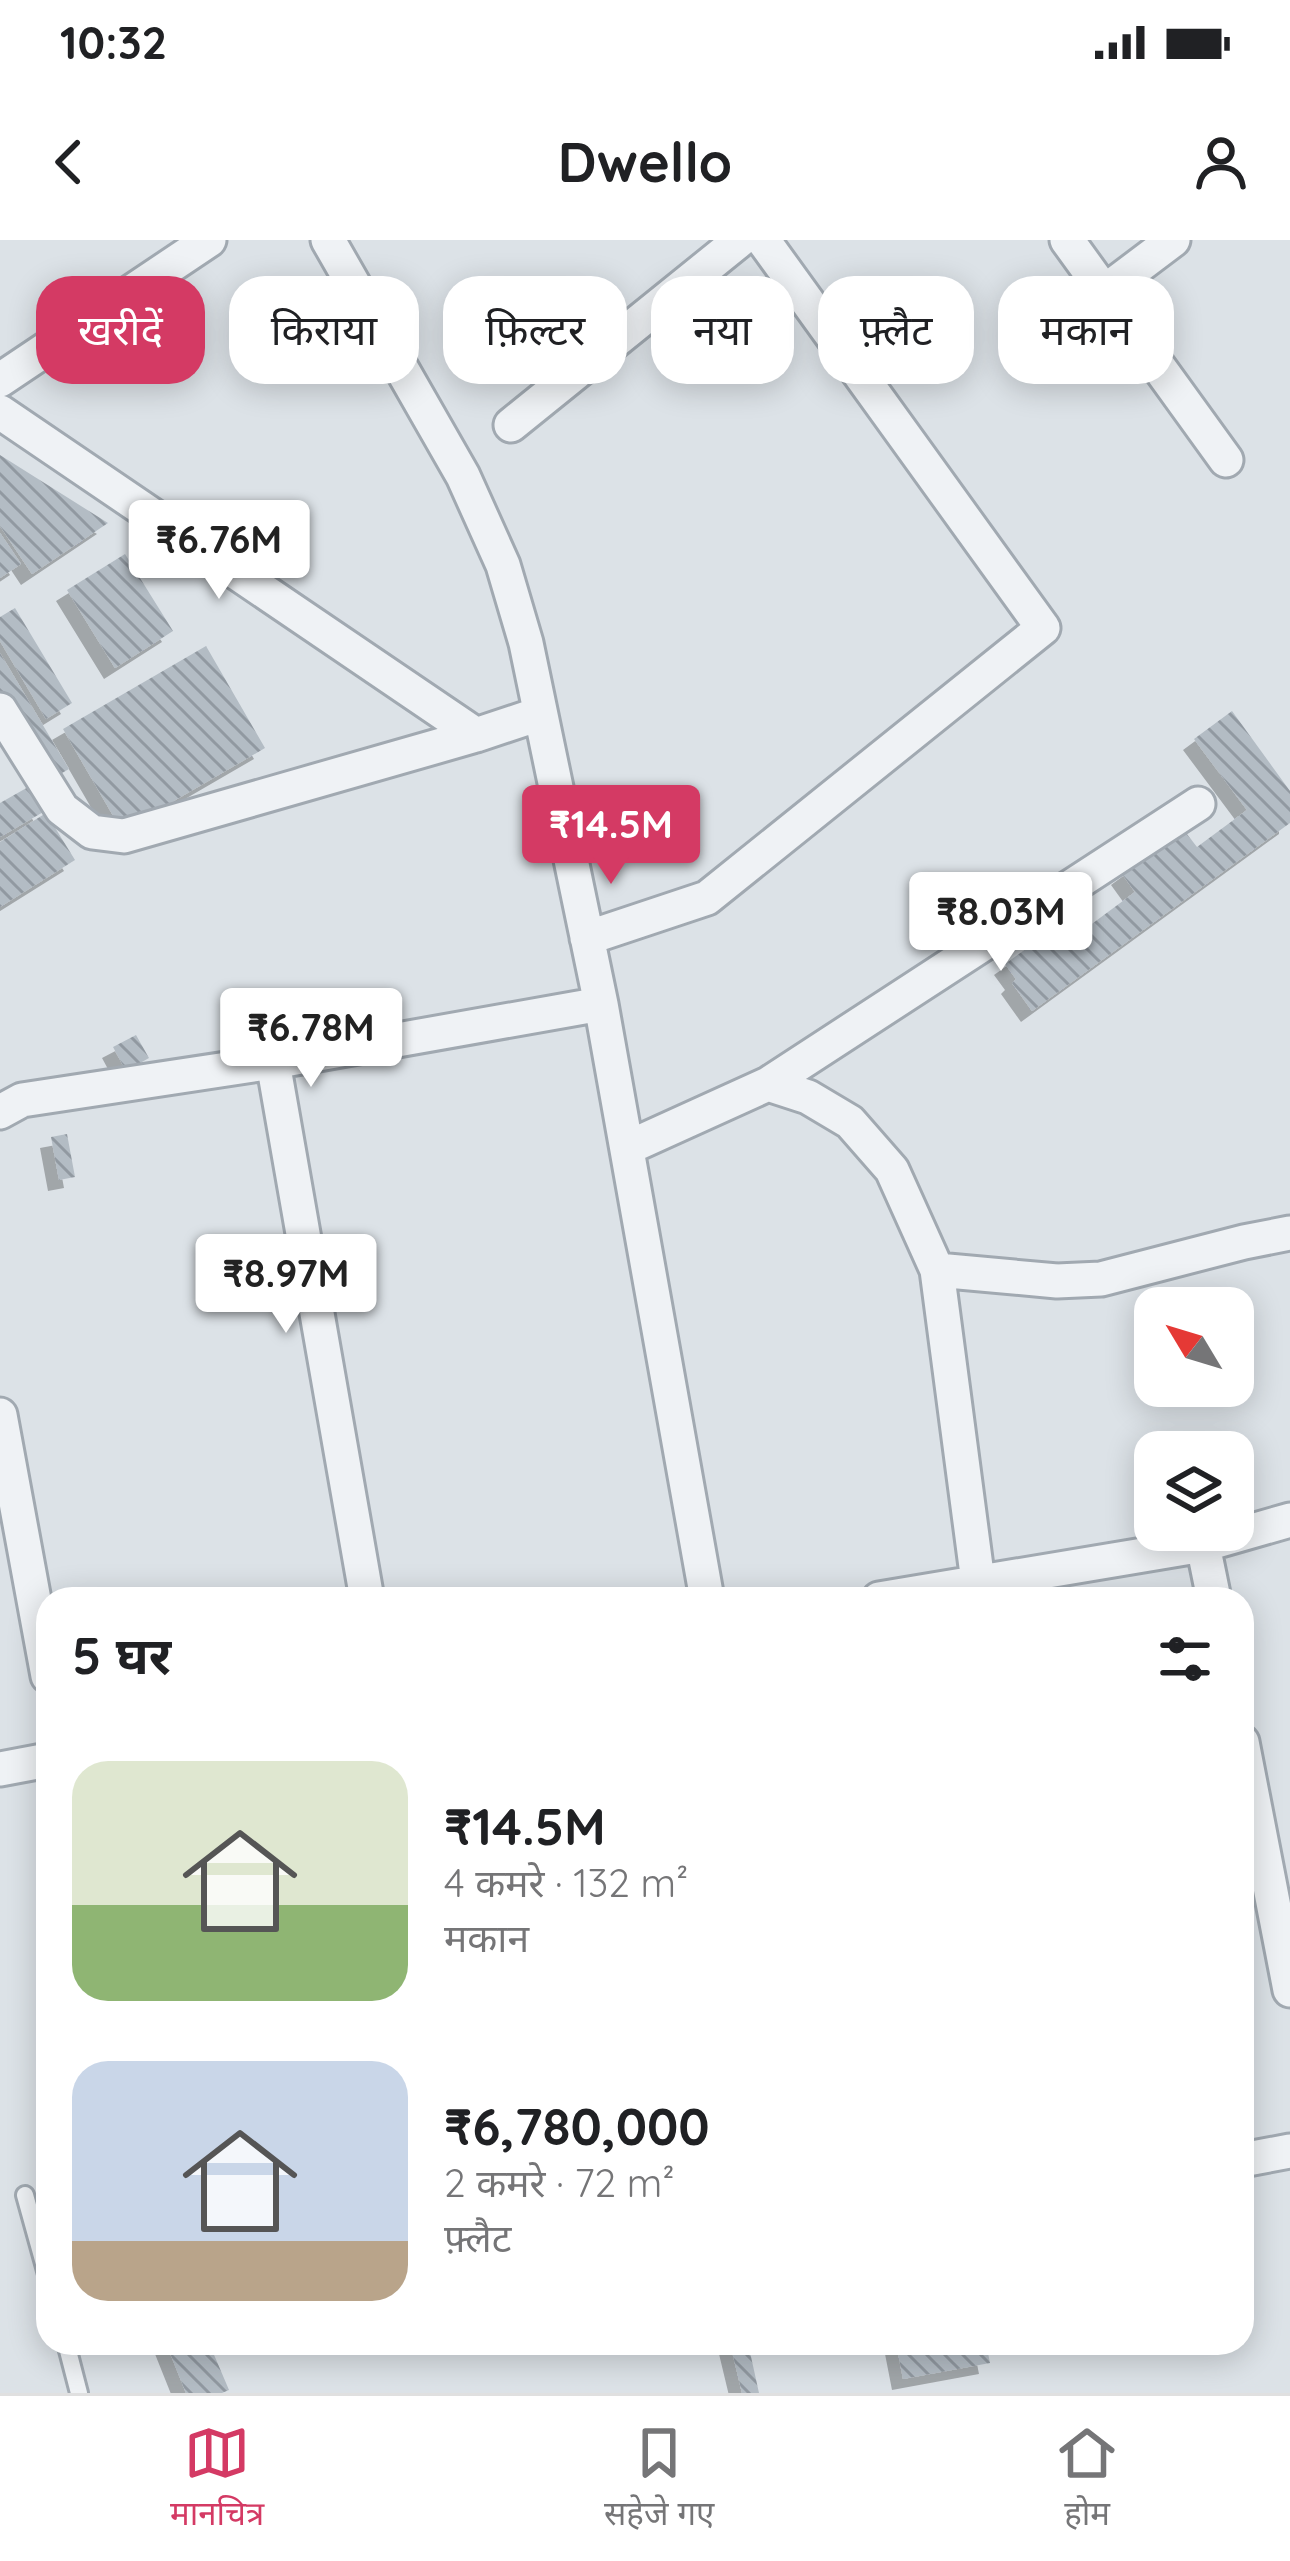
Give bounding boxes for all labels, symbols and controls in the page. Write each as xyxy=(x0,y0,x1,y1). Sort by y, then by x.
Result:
text: 10:32 xyxy=(60,14,167,70)
text: Dwello xyxy=(558,128,732,196)
icon: back xyxy=(36,129,102,195)
icon: person xyxy=(1188,129,1254,195)
chip: खरीदें xyxy=(36,276,205,384)
chip: किराया xyxy=(229,276,419,384)
chip: फ़िल्टर xyxy=(443,276,627,384)
chip: नया xyxy=(651,276,794,384)
chip: फ़्लैट xyxy=(818,276,974,384)
chip: मकान xyxy=(998,276,1174,384)
pin: ₹6.76M xyxy=(121,500,317,602)
text: ₹6.76M xyxy=(156,514,282,563)
pin: ₹14.5M xyxy=(513,785,709,887)
text: ₹14.5M xyxy=(549,799,673,848)
pin: ₹8.03M xyxy=(903,872,1099,974)
text: ₹8.03M xyxy=(936,886,1066,935)
pin: ₹6.78M xyxy=(213,988,409,1090)
text: ₹6.78M xyxy=(247,1002,375,1051)
pin: ₹8.97M xyxy=(188,1234,384,1336)
text: ₹8.97M xyxy=(223,1248,349,1297)
north arrow xyxy=(1134,1287,1254,1407)
map controls xyxy=(1134,1287,1254,1551)
button: layers xyxy=(1134,1431,1254,1551)
text: 5 घर xyxy=(72,1623,171,1687)
icon: filters xyxy=(1152,1626,1218,1692)
text: ₹14.5M xyxy=(444,1794,606,1858)
icon: home xyxy=(168,1809,312,1953)
text: 4 कमरे · 132 m² xyxy=(444,1858,688,1907)
text: मकान xyxy=(444,1913,529,1962)
text: ₹6,780,000 xyxy=(444,2094,710,2158)
icon: home xyxy=(168,2109,312,2253)
text: 2 कमरे · 72 m² xyxy=(444,2158,675,2207)
text: फ़्लैट xyxy=(444,2213,511,2262)
tab: मानचित्र xyxy=(170,2420,264,2538)
tab: सहेजे गए xyxy=(604,2420,714,2538)
tab: होम xyxy=(1054,2420,1120,2538)

